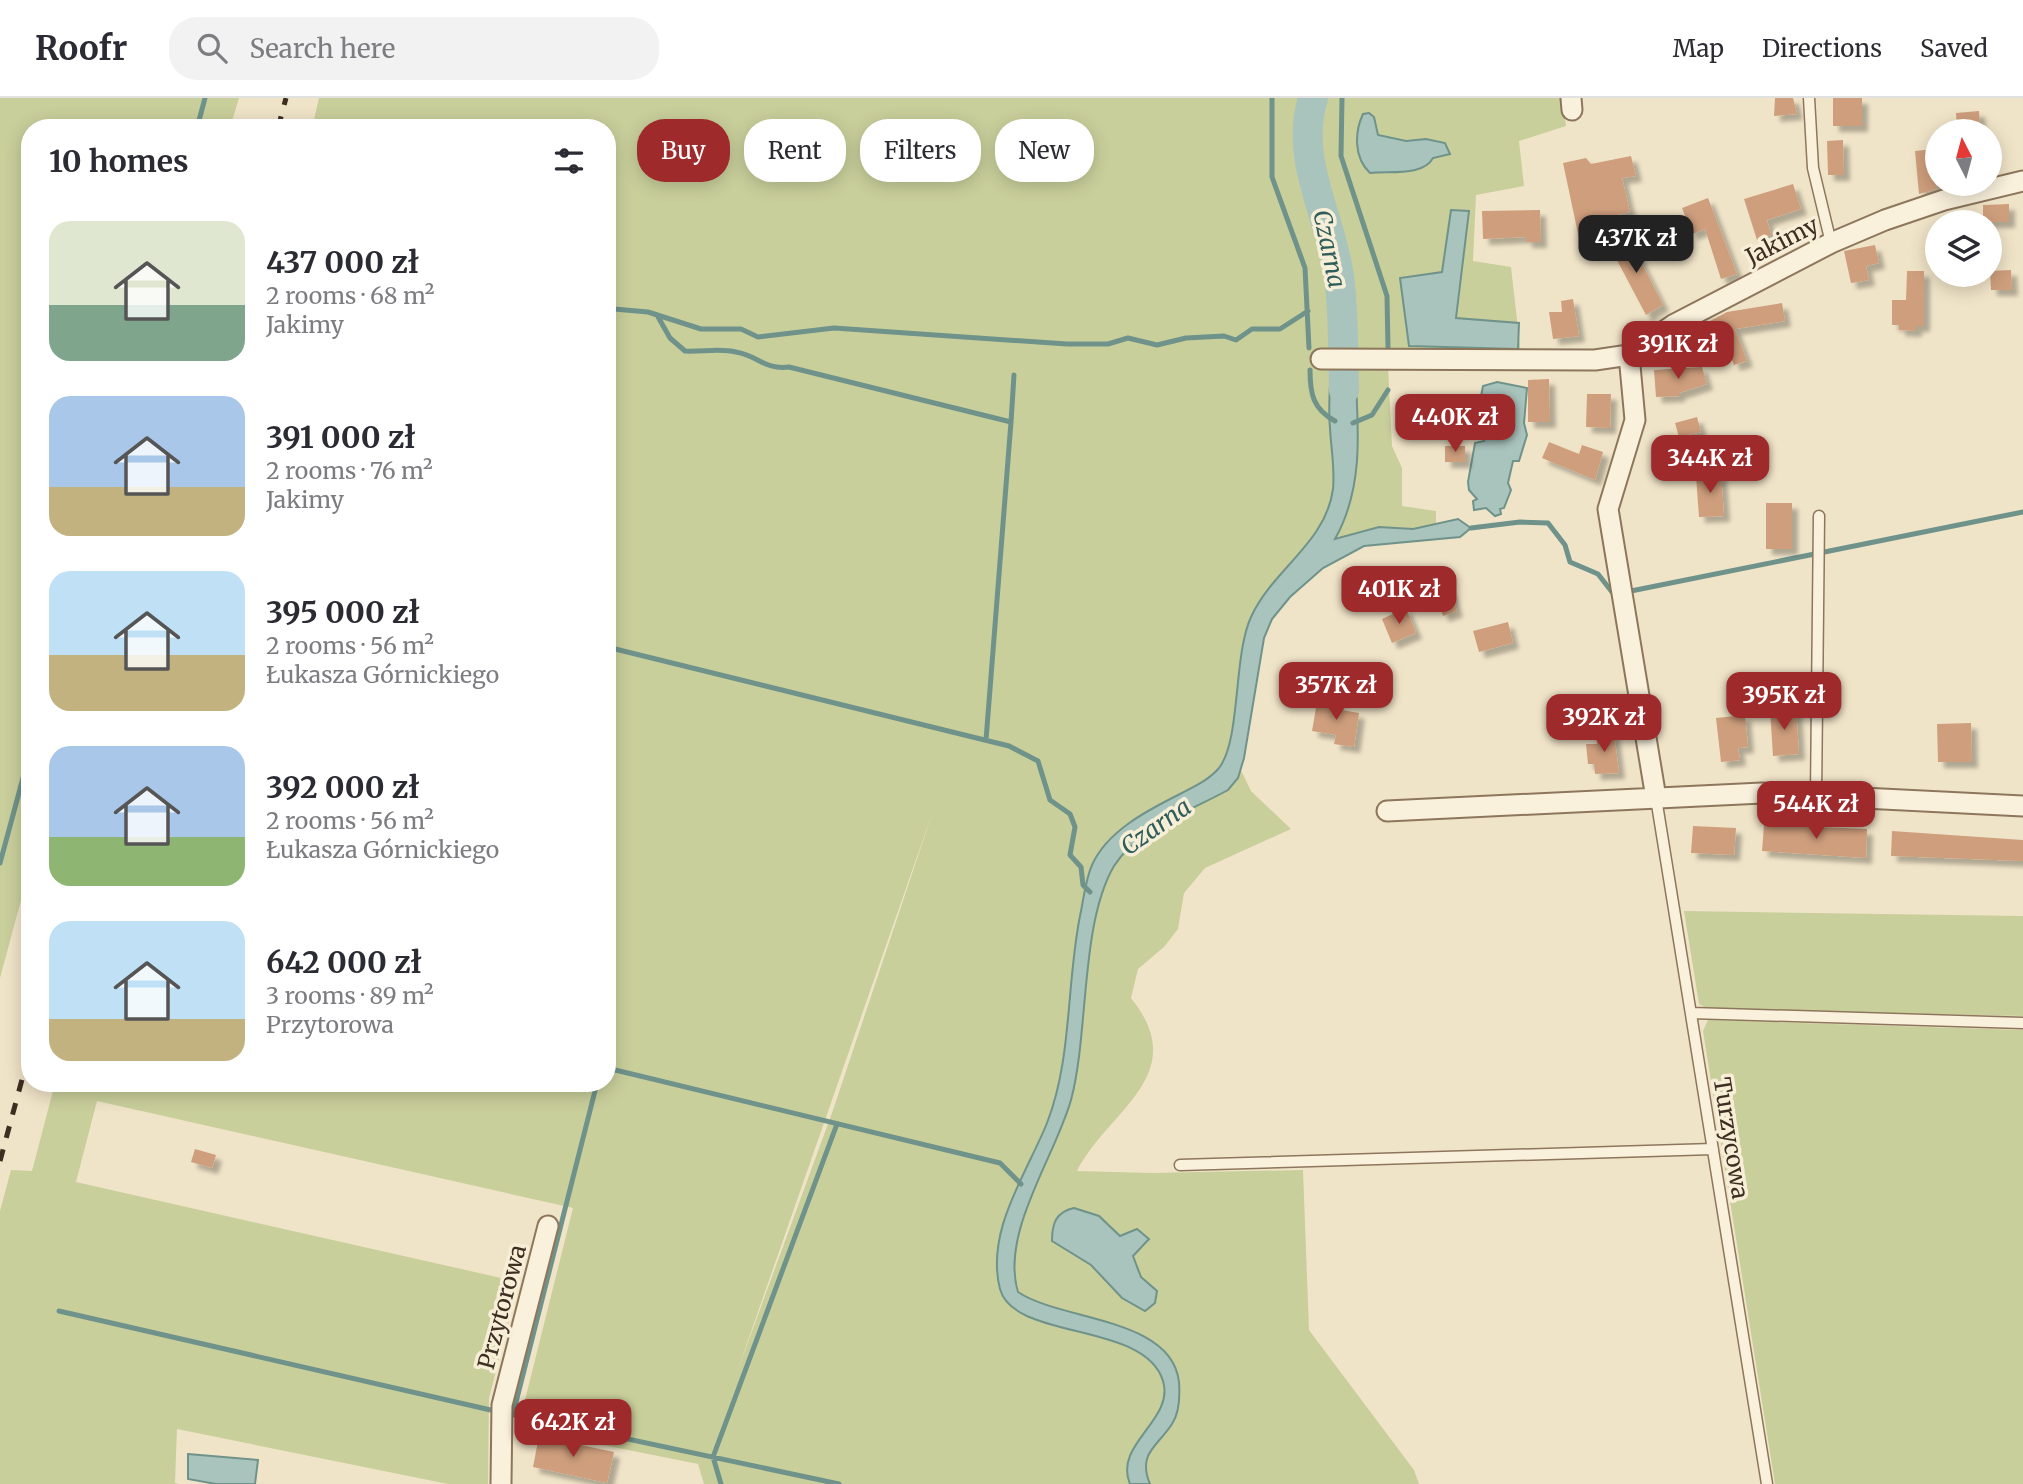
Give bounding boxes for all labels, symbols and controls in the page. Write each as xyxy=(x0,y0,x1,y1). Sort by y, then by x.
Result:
search box xyxy=(169,17,659,80)
text: Roofr xyxy=(35,28,127,69)
icon: search xyxy=(193,29,231,67)
text: Search here xyxy=(249,32,395,65)
text: Map xyxy=(1673,33,1724,64)
text: Directions xyxy=(1762,33,1882,64)
text: Saved xyxy=(1920,33,1988,64)
chip: Buy xyxy=(637,119,730,182)
chip: Rent xyxy=(744,119,846,182)
chip: Filters xyxy=(860,119,981,182)
chip: New xyxy=(995,119,1094,182)
north arrow xyxy=(1925,119,2002,196)
map controls xyxy=(1925,119,2002,287)
text: 10 homes xyxy=(49,142,189,180)
icon: filters xyxy=(550,142,588,180)
water label: Czarna xyxy=(1306,207,1353,291)
street label: Jakimy xyxy=(1740,210,1824,272)
button: layers xyxy=(1925,210,2002,287)
pin: 437K zł xyxy=(1571,216,1701,275)
text: 437K zł xyxy=(1594,223,1678,252)
text: 437 000 zł xyxy=(266,243,419,281)
icon: home xyxy=(105,249,189,333)
text: 2 rooms · 68 m² xyxy=(266,281,434,310)
text: Jakimy xyxy=(266,310,344,339)
pin: 391K zł xyxy=(1613,322,1743,381)
text: 391K zł xyxy=(1638,329,1718,358)
pin: 440K zł xyxy=(1390,394,1520,454)
text: 440K zł xyxy=(1411,402,1499,431)
text: 391 000 zł xyxy=(266,418,416,456)
icon: home xyxy=(105,424,189,508)
pin: 344K zł xyxy=(1645,436,1775,495)
text: 344K zł xyxy=(1667,443,1753,472)
text: 2 rooms · 76 m² xyxy=(266,456,433,485)
text: Jakimy xyxy=(266,485,344,514)
pin: 401K zł xyxy=(1334,566,1464,626)
text: 401K zł xyxy=(1357,574,1441,603)
text: 395 000 zł xyxy=(266,593,420,631)
icon: home xyxy=(105,599,189,683)
text: 2 rooms · 56 m² xyxy=(266,631,434,660)
text: Łukasza Górnickiego xyxy=(266,660,499,689)
pin: 357K zł xyxy=(1271,662,1401,722)
text: 357K zł xyxy=(1295,670,1377,699)
pin: 395K zł xyxy=(1719,672,1849,732)
text: 395K zł xyxy=(1742,680,1826,709)
pin: 392K zł xyxy=(1539,694,1669,754)
text: 392K zł xyxy=(1562,702,1646,731)
text: 392 000 zł xyxy=(266,768,419,806)
icon: home xyxy=(105,774,189,858)
pin: 544K zł xyxy=(1751,782,1881,841)
text: 544K zł xyxy=(1773,789,1859,818)
water label: Czarna xyxy=(1114,791,1197,862)
text: 2 rooms · 56 m² xyxy=(266,806,434,835)
text: Łukasza Górnickiego xyxy=(266,835,499,864)
text: 642 000 zł xyxy=(266,943,422,981)
icon: home xyxy=(105,949,189,1033)
text: 3 rooms · 89 m² xyxy=(266,981,434,1010)
text: Przytorowa xyxy=(266,1010,394,1039)
street label: Turzycowa xyxy=(1708,1075,1755,1201)
street label: Przytorowa xyxy=(471,1241,532,1372)
pin: 642K zł xyxy=(508,1400,638,1459)
text: 642K zł xyxy=(530,1407,616,1436)

